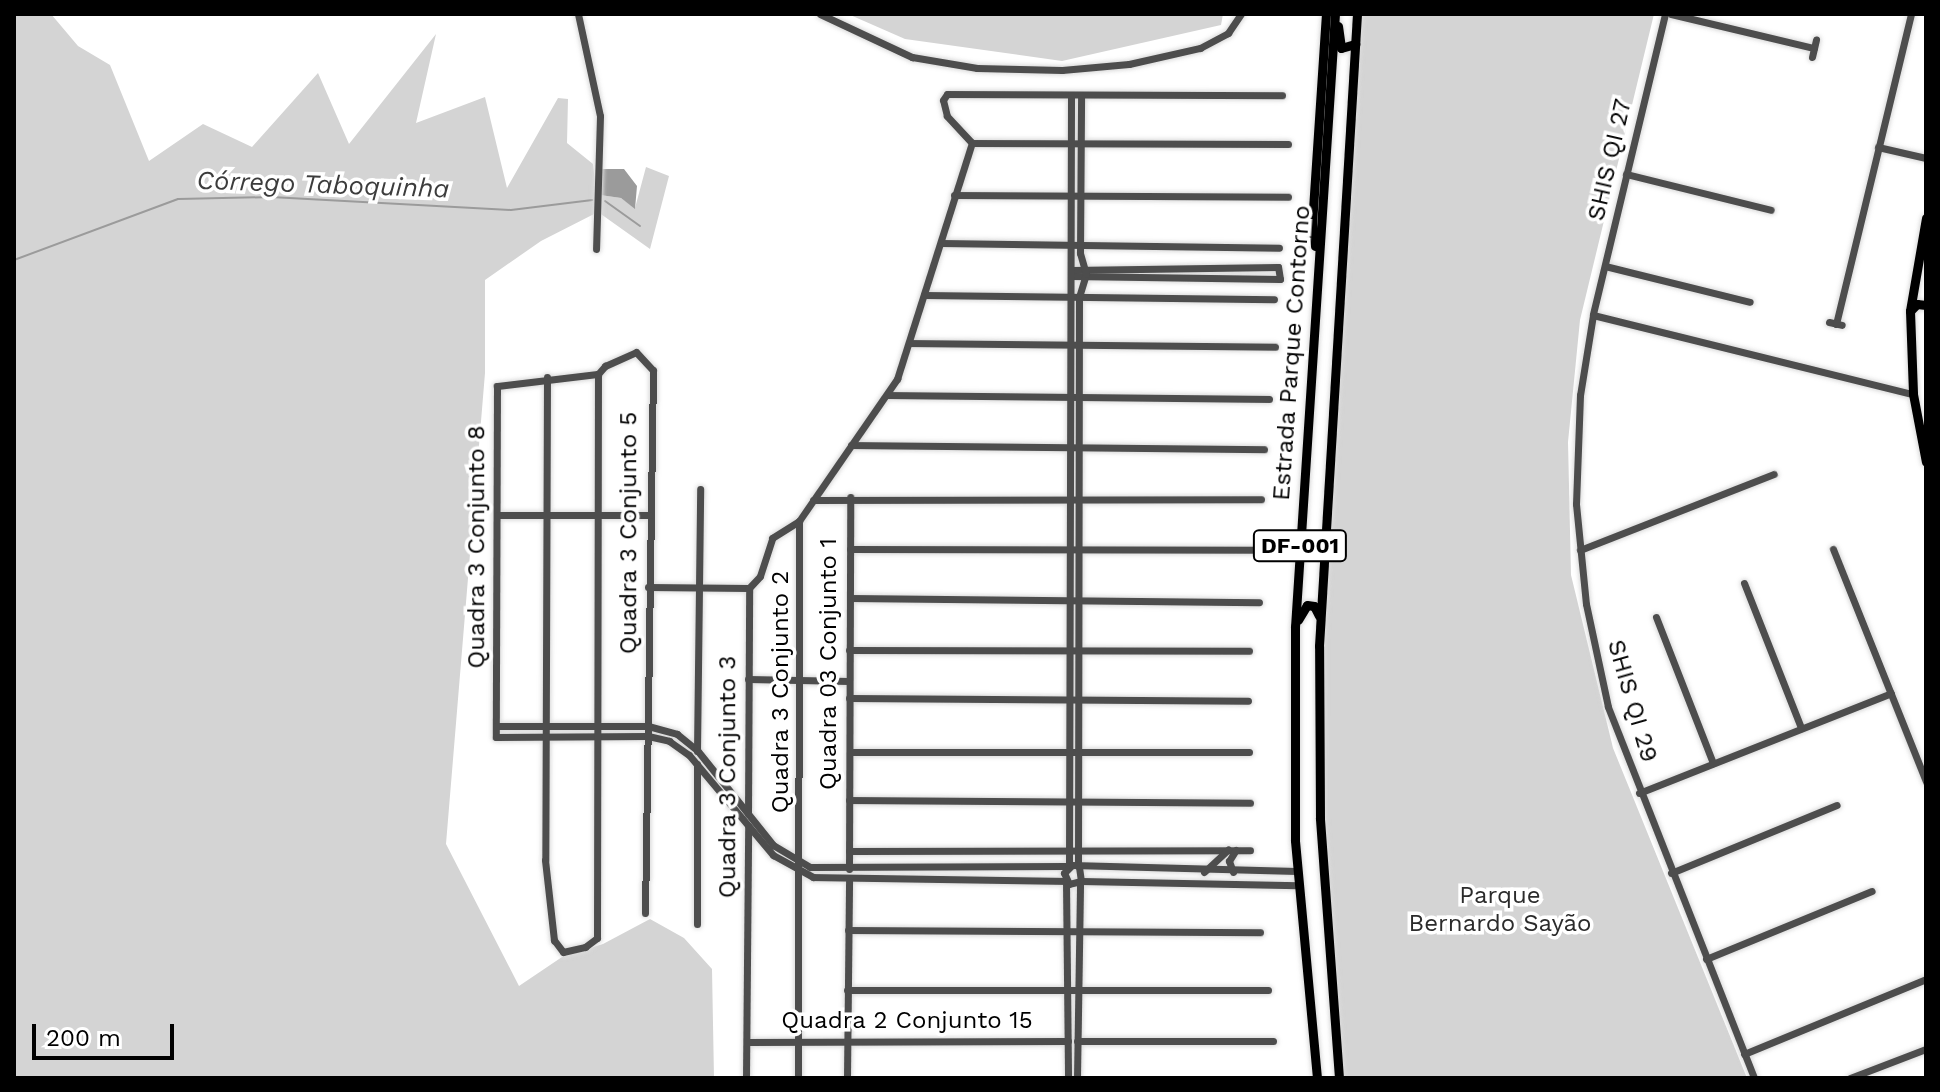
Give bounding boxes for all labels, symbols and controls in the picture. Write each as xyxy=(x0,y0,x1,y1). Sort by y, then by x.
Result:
street label: SHIS QI 27 xyxy=(1582,96,1638,224)
water label: Córrego Taboquinha xyxy=(196,165,450,205)
street label: Estrada Parque Contorno xyxy=(1267,204,1317,502)
street label: Quadra 3 Conjunto 5 xyxy=(615,412,643,654)
street label: Quadra 3 Conjunto 8 xyxy=(463,425,491,669)
road number: DF-001 xyxy=(1252,528,1348,564)
street label: Quadra 03 Conjunto 1 xyxy=(815,538,843,790)
street label: Quadra 3 Conjunto 2 xyxy=(767,570,795,814)
street label: SHIS QI 29 xyxy=(1601,637,1663,765)
street label: Quadra 3 Conjunto 3 xyxy=(714,655,742,899)
park label: Parque Bernardo Sayão xyxy=(1409,882,1591,938)
street label: Quadra 2 Conjunto 15 xyxy=(781,1007,1033,1035)
scale bar xyxy=(36,1008,178,1058)
text: 200 m xyxy=(46,1024,121,1052)

